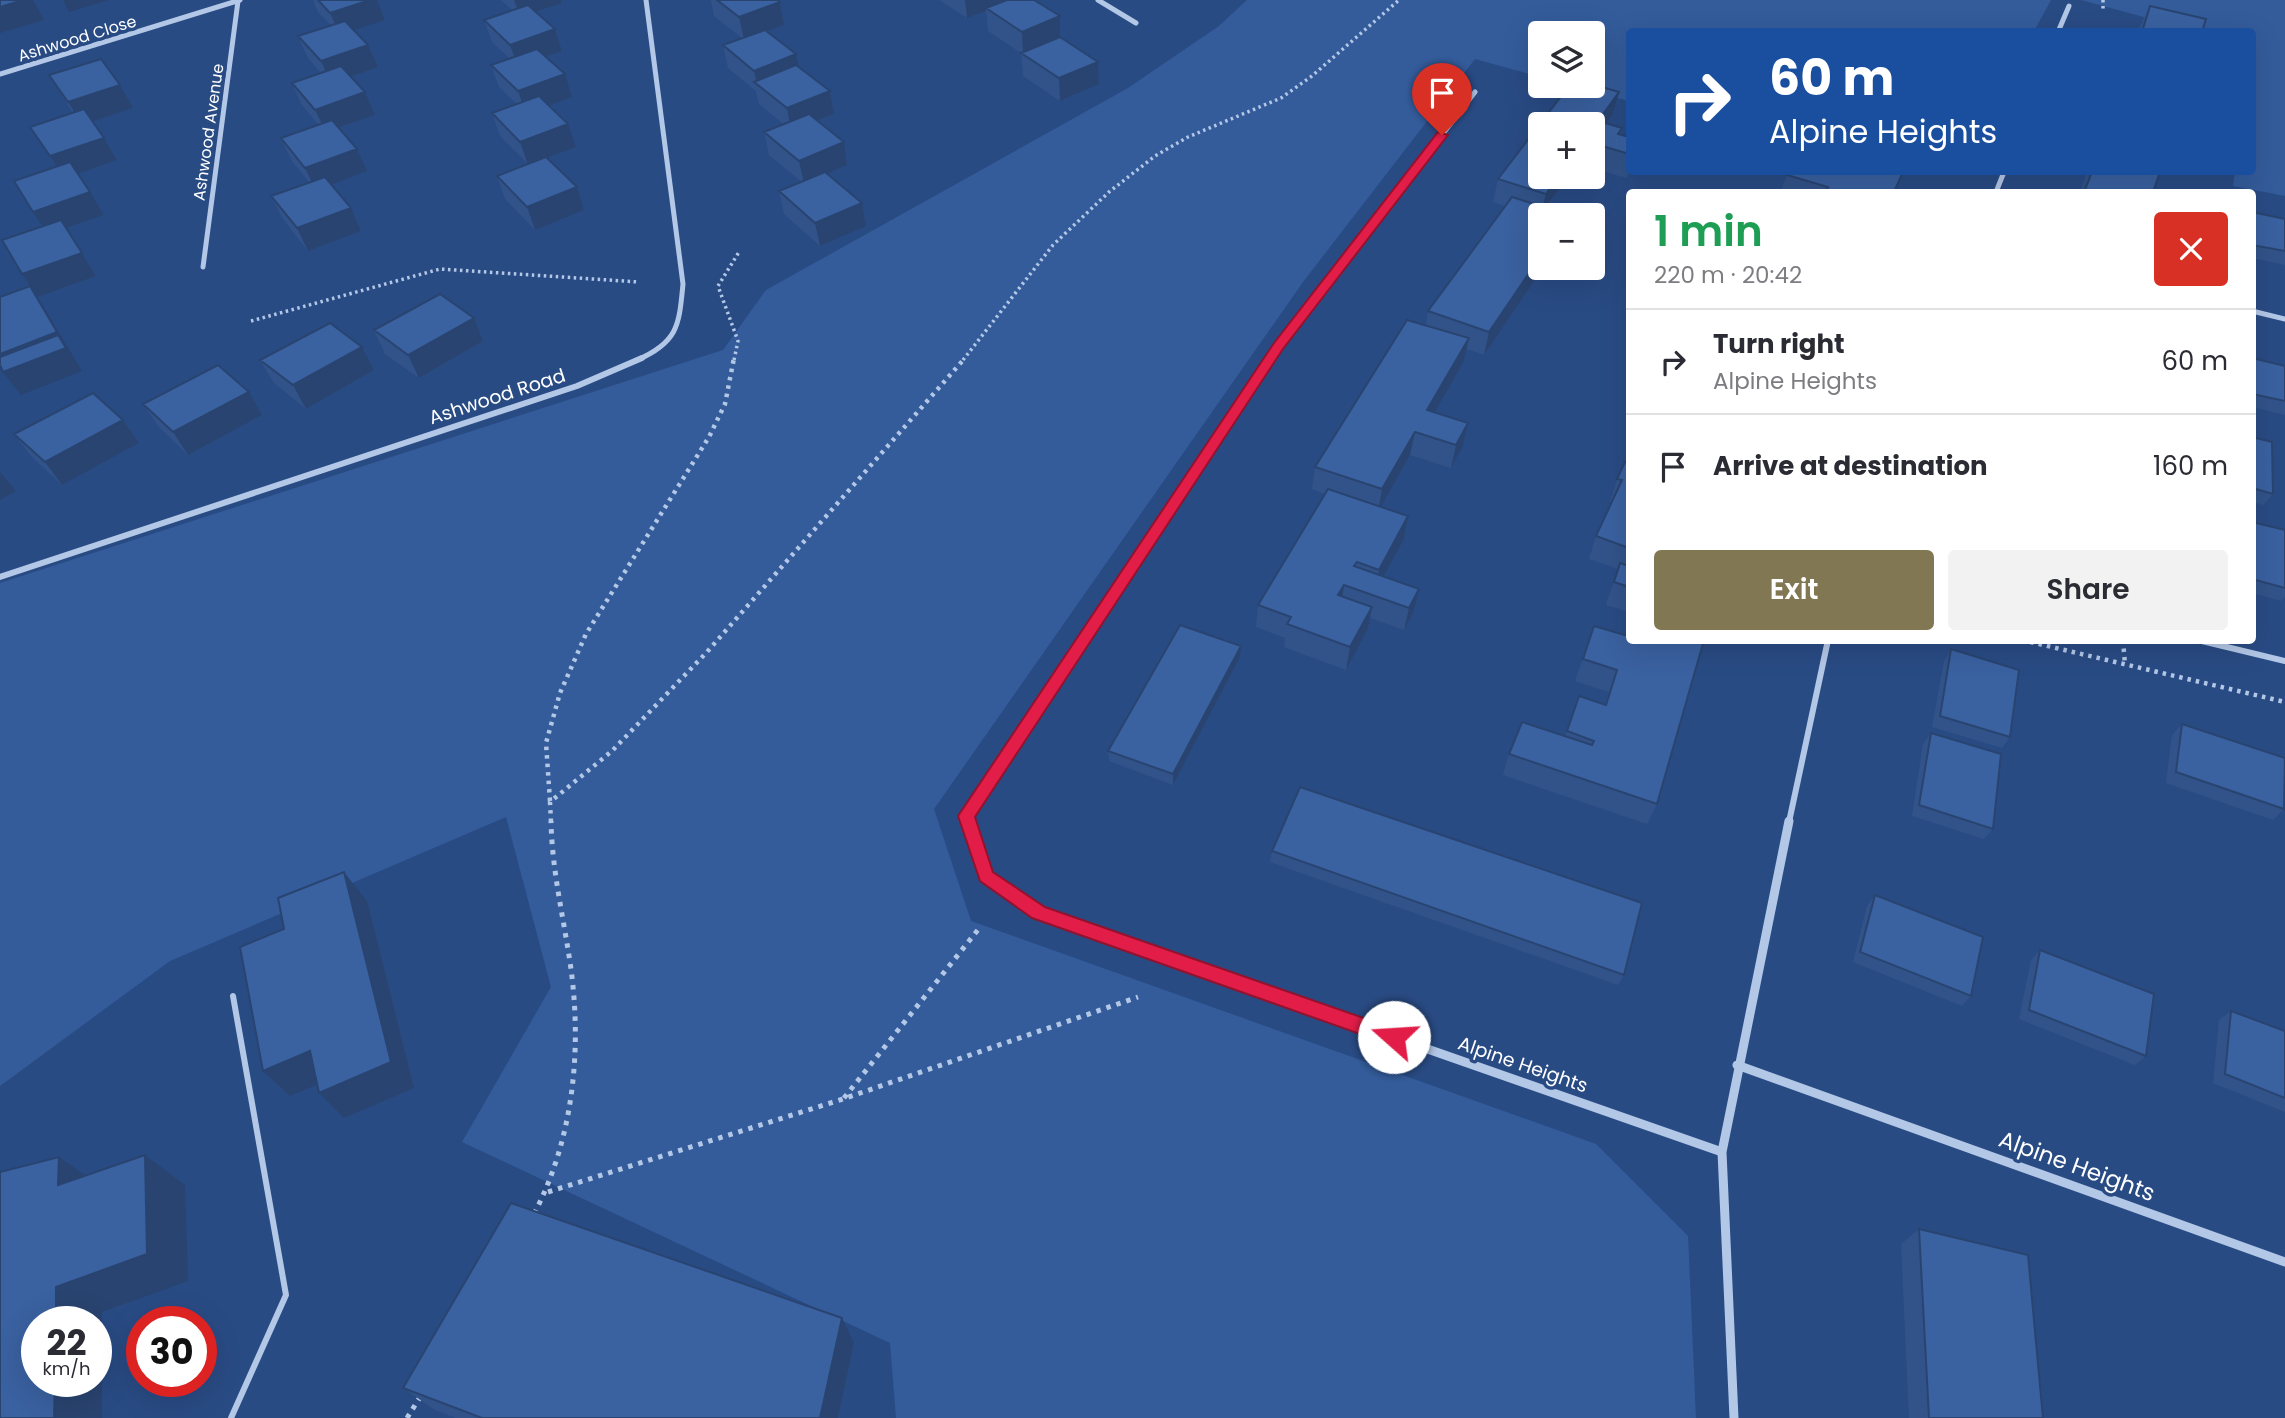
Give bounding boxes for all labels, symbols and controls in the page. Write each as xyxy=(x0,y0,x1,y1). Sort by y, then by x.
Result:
street label: Ashwood Close xyxy=(15,9,139,67)
map controls xyxy=(1528,21,1605,280)
button: layers xyxy=(1528,21,1605,98)
text: 60 m xyxy=(1769,44,1894,112)
icon: right xyxy=(1654,56,1745,147)
street label: Ashwood Avenue xyxy=(187,62,230,202)
pin xyxy=(1412,63,1472,135)
icon: arrive xyxy=(1423,74,1461,112)
text: Alpine Heights xyxy=(1769,109,1997,154)
button: + xyxy=(1528,112,1605,189)
text: 1 min xyxy=(1654,202,1763,261)
button: − xyxy=(1528,203,1605,280)
button: close xyxy=(2154,212,2228,286)
text: 220 m · 20:42 xyxy=(1654,259,1802,291)
text: Turn right xyxy=(1713,326,1845,362)
icon: right xyxy=(1654,343,1692,381)
text: 60 m xyxy=(2161,343,2228,379)
street label: Ashwood Road xyxy=(425,362,569,431)
text: Alpine Heights xyxy=(1713,365,1877,397)
icon: arrive xyxy=(1654,448,1692,486)
text: Arrive at destination xyxy=(1713,448,1988,484)
text: 160 m xyxy=(2153,448,2228,484)
button: Exit xyxy=(1654,550,1934,630)
button: Share xyxy=(1948,550,2228,630)
position arrow xyxy=(1357,1000,1431,1074)
street label: Alpine Heights xyxy=(1454,1030,1591,1099)
street label: Alpine Heights xyxy=(1994,1123,2160,1209)
speed limit sign: 30 xyxy=(126,1306,217,1397)
text: 22 xyxy=(47,1318,86,1367)
text: km/h xyxy=(43,1356,90,1381)

